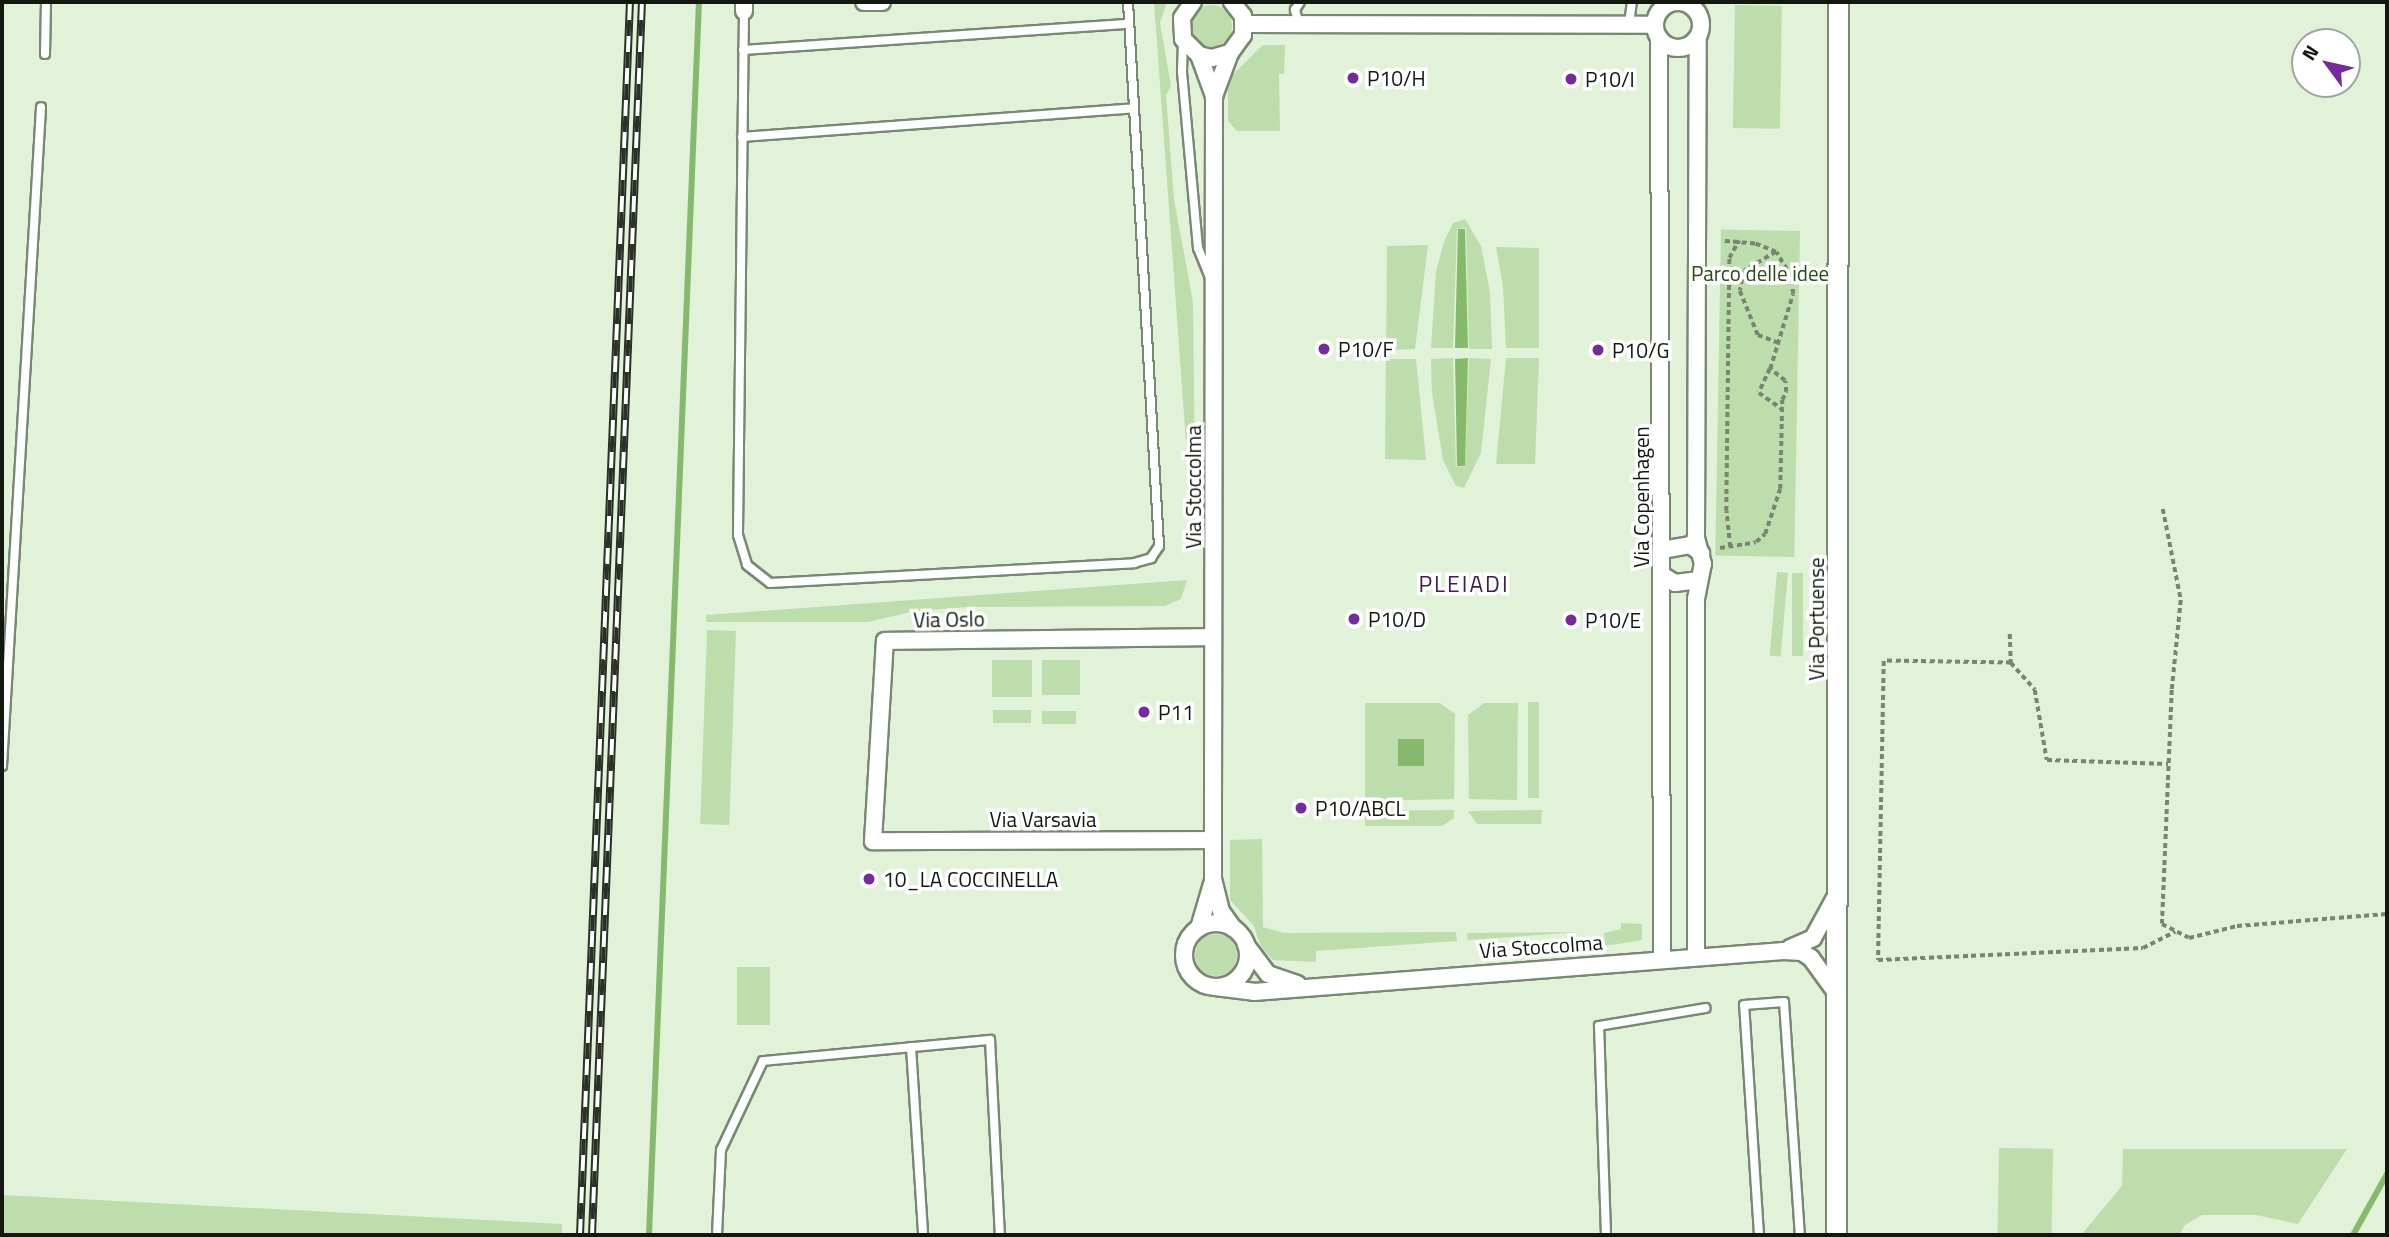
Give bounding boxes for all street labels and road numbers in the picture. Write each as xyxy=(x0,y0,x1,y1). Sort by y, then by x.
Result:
street label: Via Stoccolma xyxy=(1180,425,1206,549)
street label: Via Copenhagen xyxy=(1628,426,1654,568)
street label: Via Portuense xyxy=(1803,557,1829,681)
street label: Via Oslo xyxy=(913,606,985,632)
street label: Via Varsavia xyxy=(990,806,1096,832)
street label: Via Stoccolma xyxy=(1478,929,1604,963)

